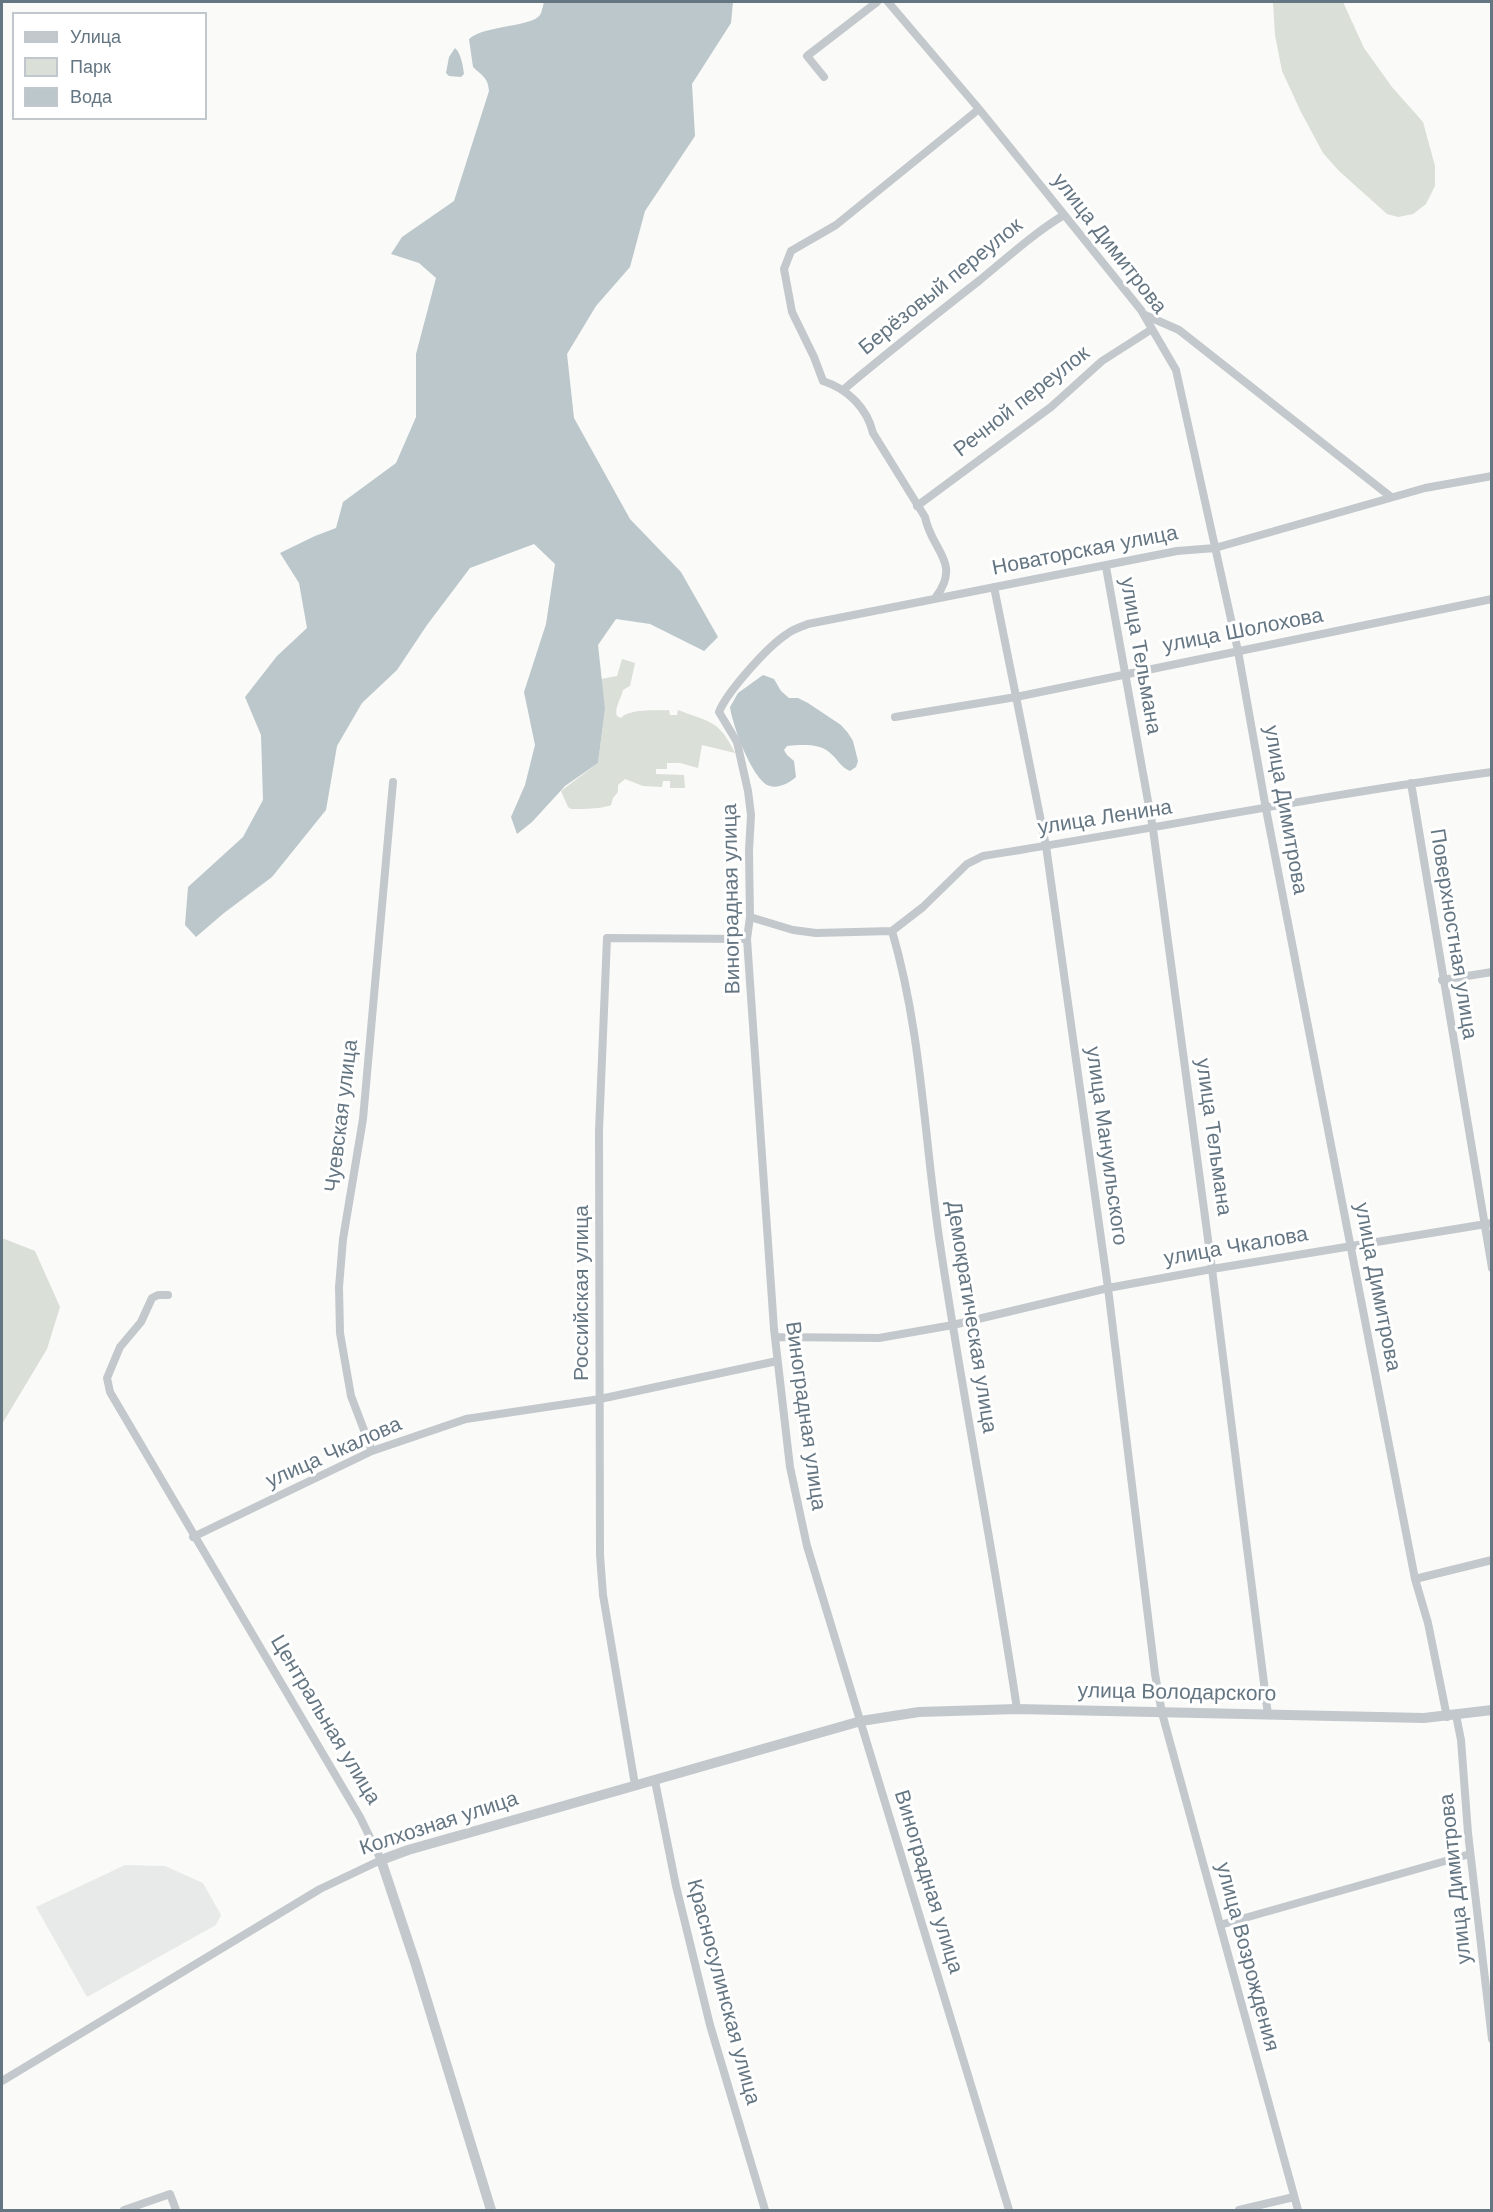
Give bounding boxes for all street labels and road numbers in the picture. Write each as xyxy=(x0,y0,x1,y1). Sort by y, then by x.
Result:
street label: улица Димитрова xyxy=(1046,169,1172,319)
street label: Берёзовый переулок xyxy=(854,213,1028,361)
street label: Речной переулок xyxy=(949,341,1095,463)
street label: Новаторская улица xyxy=(990,521,1180,581)
street label: улица Тельмана xyxy=(1114,576,1166,736)
street label: улица Шолохова xyxy=(1161,603,1325,659)
street label: улица Димитрова xyxy=(1258,723,1312,897)
street label: улица Ленина xyxy=(1036,795,1174,841)
street label: Виноградная улица xyxy=(718,804,746,994)
street label: Поверхностная улица xyxy=(1424,827,1482,1041)
street label: Чуевская улица xyxy=(320,1038,364,1194)
street label: улица Мануильского xyxy=(1080,1045,1132,1247)
street label: улица Тельмана xyxy=(1189,1057,1237,1217)
street label: Демократическая улица xyxy=(940,1199,1002,1435)
street label: улица Димитрова xyxy=(1348,1201,1406,1373)
street label: Российская улица xyxy=(569,1205,595,1381)
street label: улица Чкалова xyxy=(1162,1222,1310,1272)
street label: Виноградная улица xyxy=(779,1320,831,1512)
street label: улица Чкалова xyxy=(262,1412,406,1494)
street label: Центральная улица xyxy=(264,1631,386,1809)
street label: улица Володарского xyxy=(1078,1679,1276,1707)
street label: Колхозная улица xyxy=(357,1786,521,1862)
street label: Виноградная улица xyxy=(888,1787,968,1977)
street label: улица Димитрова xyxy=(1435,1793,1477,1965)
street label: улица Возрождения xyxy=(1210,1860,1284,2054)
street label: Красносулинская улица xyxy=(681,1877,765,2107)

